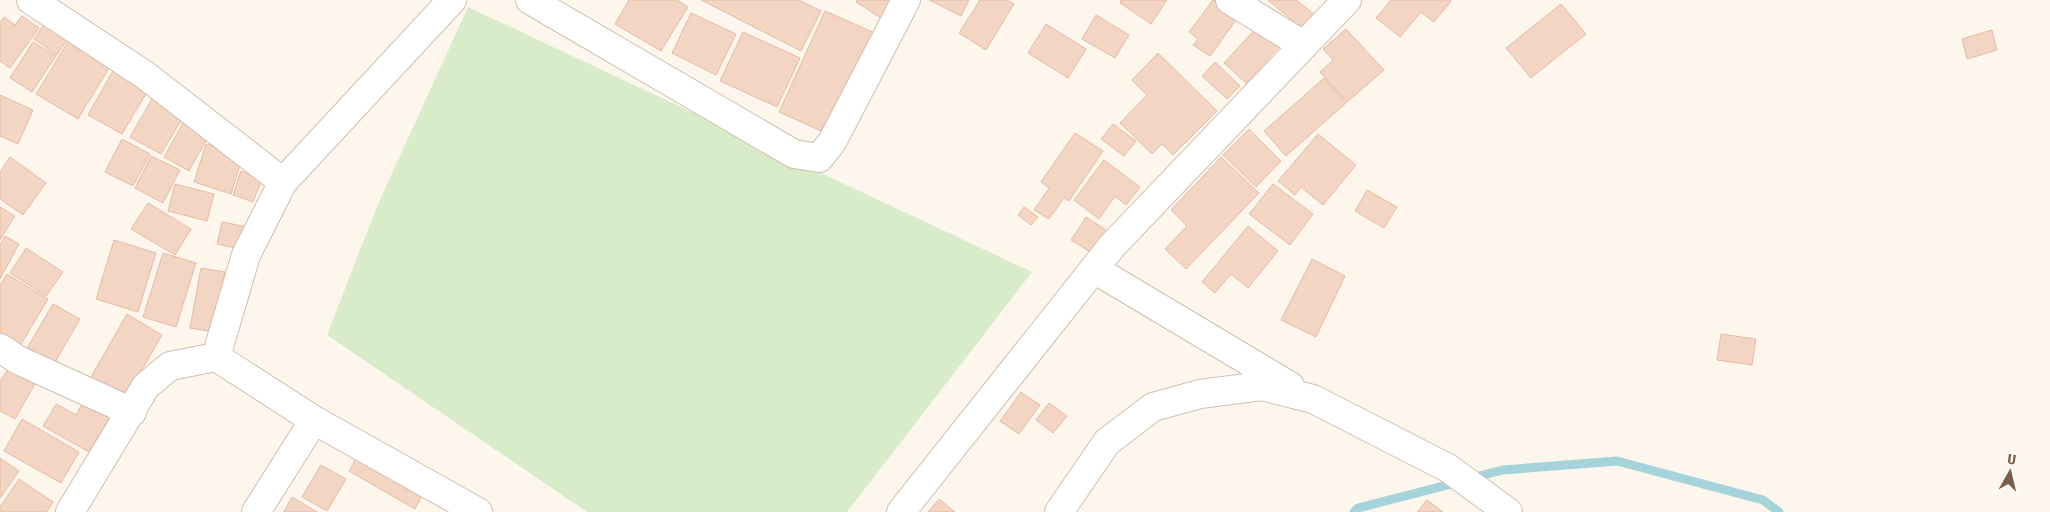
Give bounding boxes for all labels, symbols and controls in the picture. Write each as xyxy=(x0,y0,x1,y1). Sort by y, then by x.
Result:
north arrow xyxy=(1985,447,2035,497)
text: U xyxy=(2006,451,2017,469)

